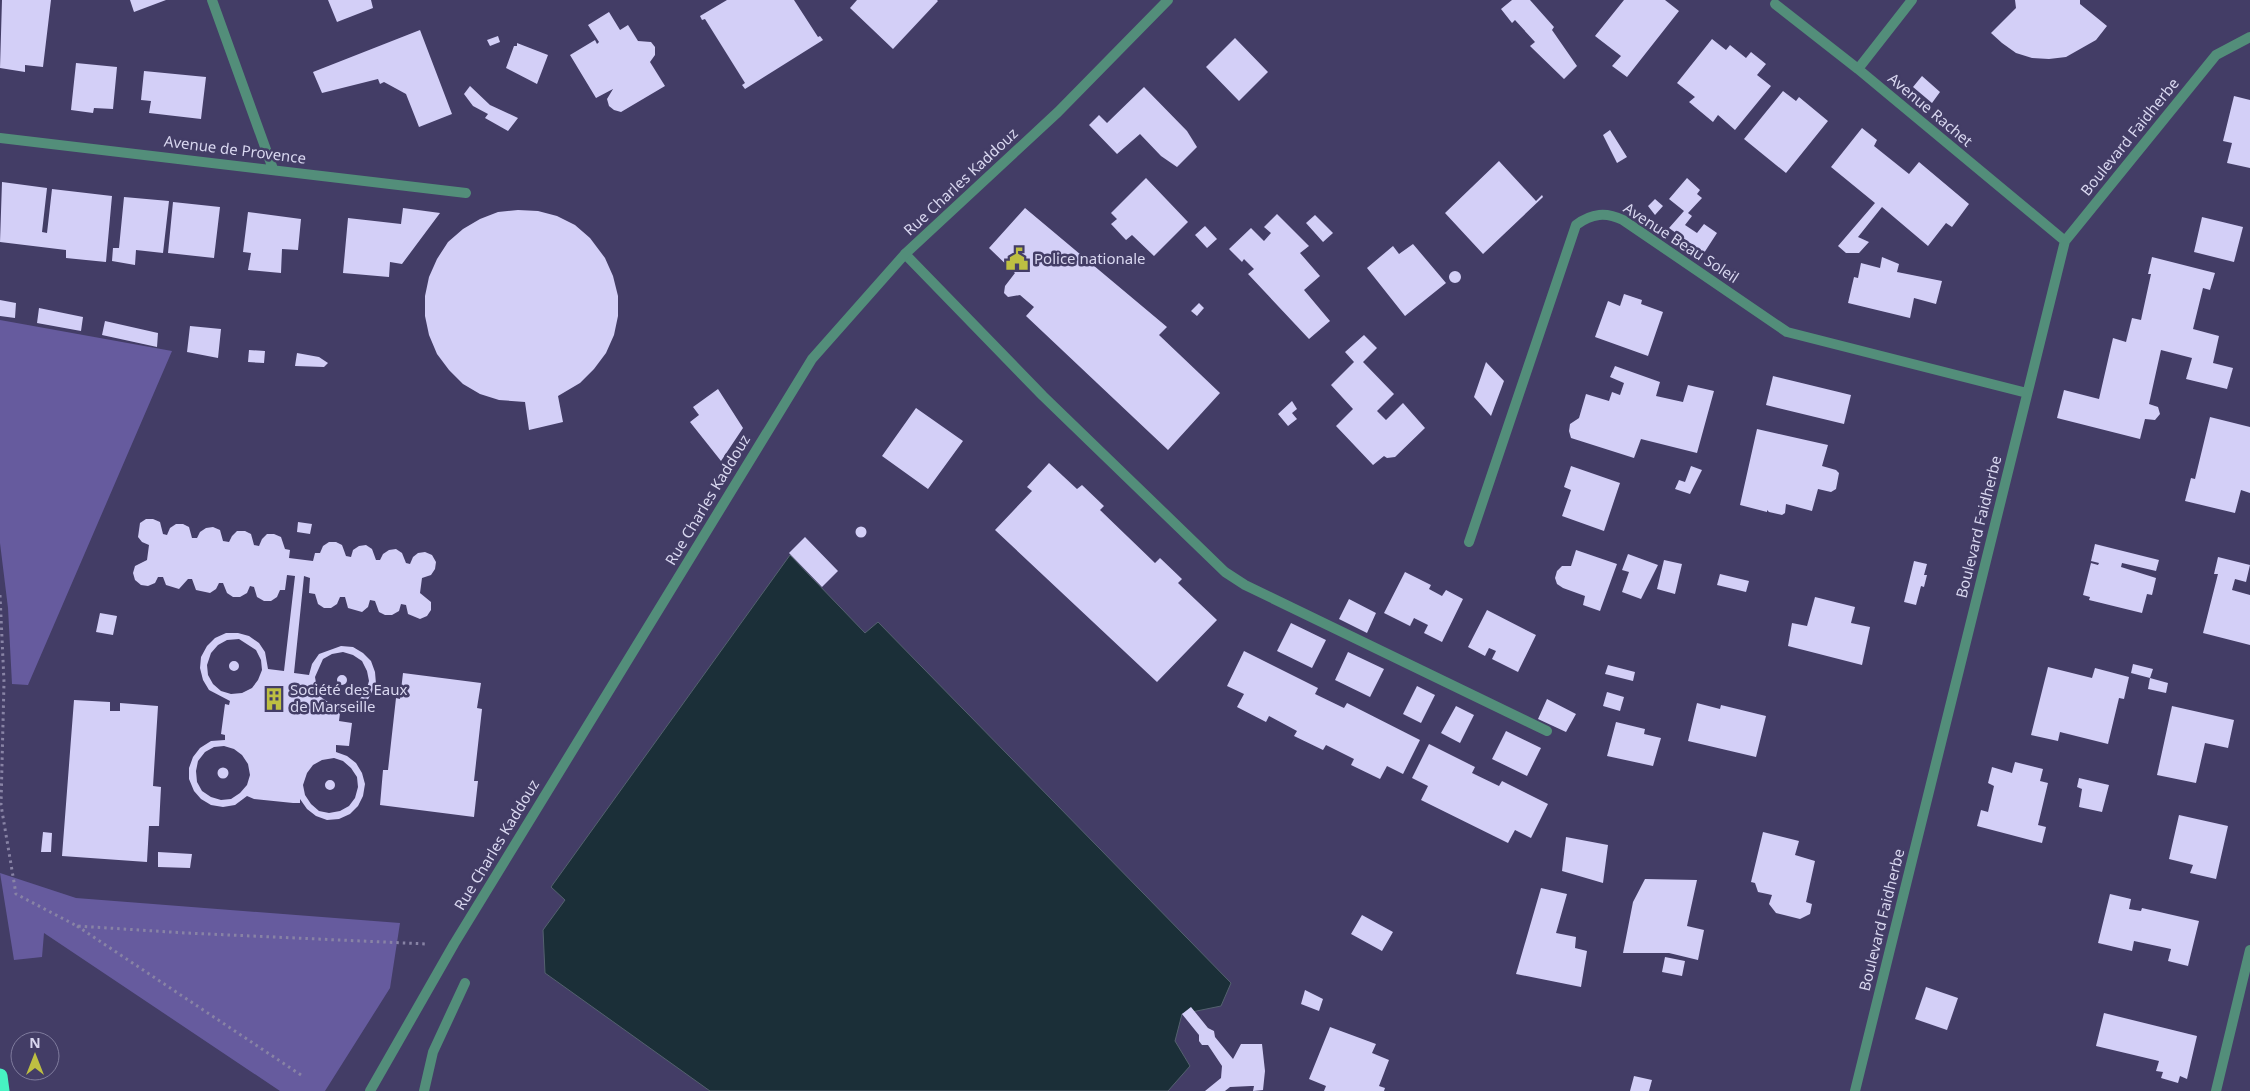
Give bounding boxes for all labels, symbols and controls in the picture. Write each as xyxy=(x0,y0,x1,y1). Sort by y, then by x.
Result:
street label: Avenue Rachet xyxy=(1884,68,1978,151)
street label: Boulevard Faidherbe xyxy=(2075,73,2183,199)
street label: Rue Charles Kaddouz xyxy=(899,123,1022,239)
street label: Avenue de Provence xyxy=(163,130,307,168)
street label: Avenue Beau Soleil xyxy=(1620,197,1743,287)
public building icon: Police nationale xyxy=(1004,246,1030,272)
place label: Police nationale xyxy=(1034,248,1146,268)
street label: Rue Charles Kaddouz xyxy=(660,430,754,569)
street label: Boulevard Faidherbe xyxy=(1951,453,2005,600)
place label: Société des Eaux de Marseille xyxy=(290,679,407,716)
building icon: Société des Eaux de Marseille xyxy=(261,686,287,712)
street label: Rue Charles Kaddouz xyxy=(449,775,543,914)
street label: Boulevard Faidherbe xyxy=(1854,846,1908,993)
north arrow xyxy=(10,1031,60,1081)
text: N xyxy=(29,1033,41,1052)

